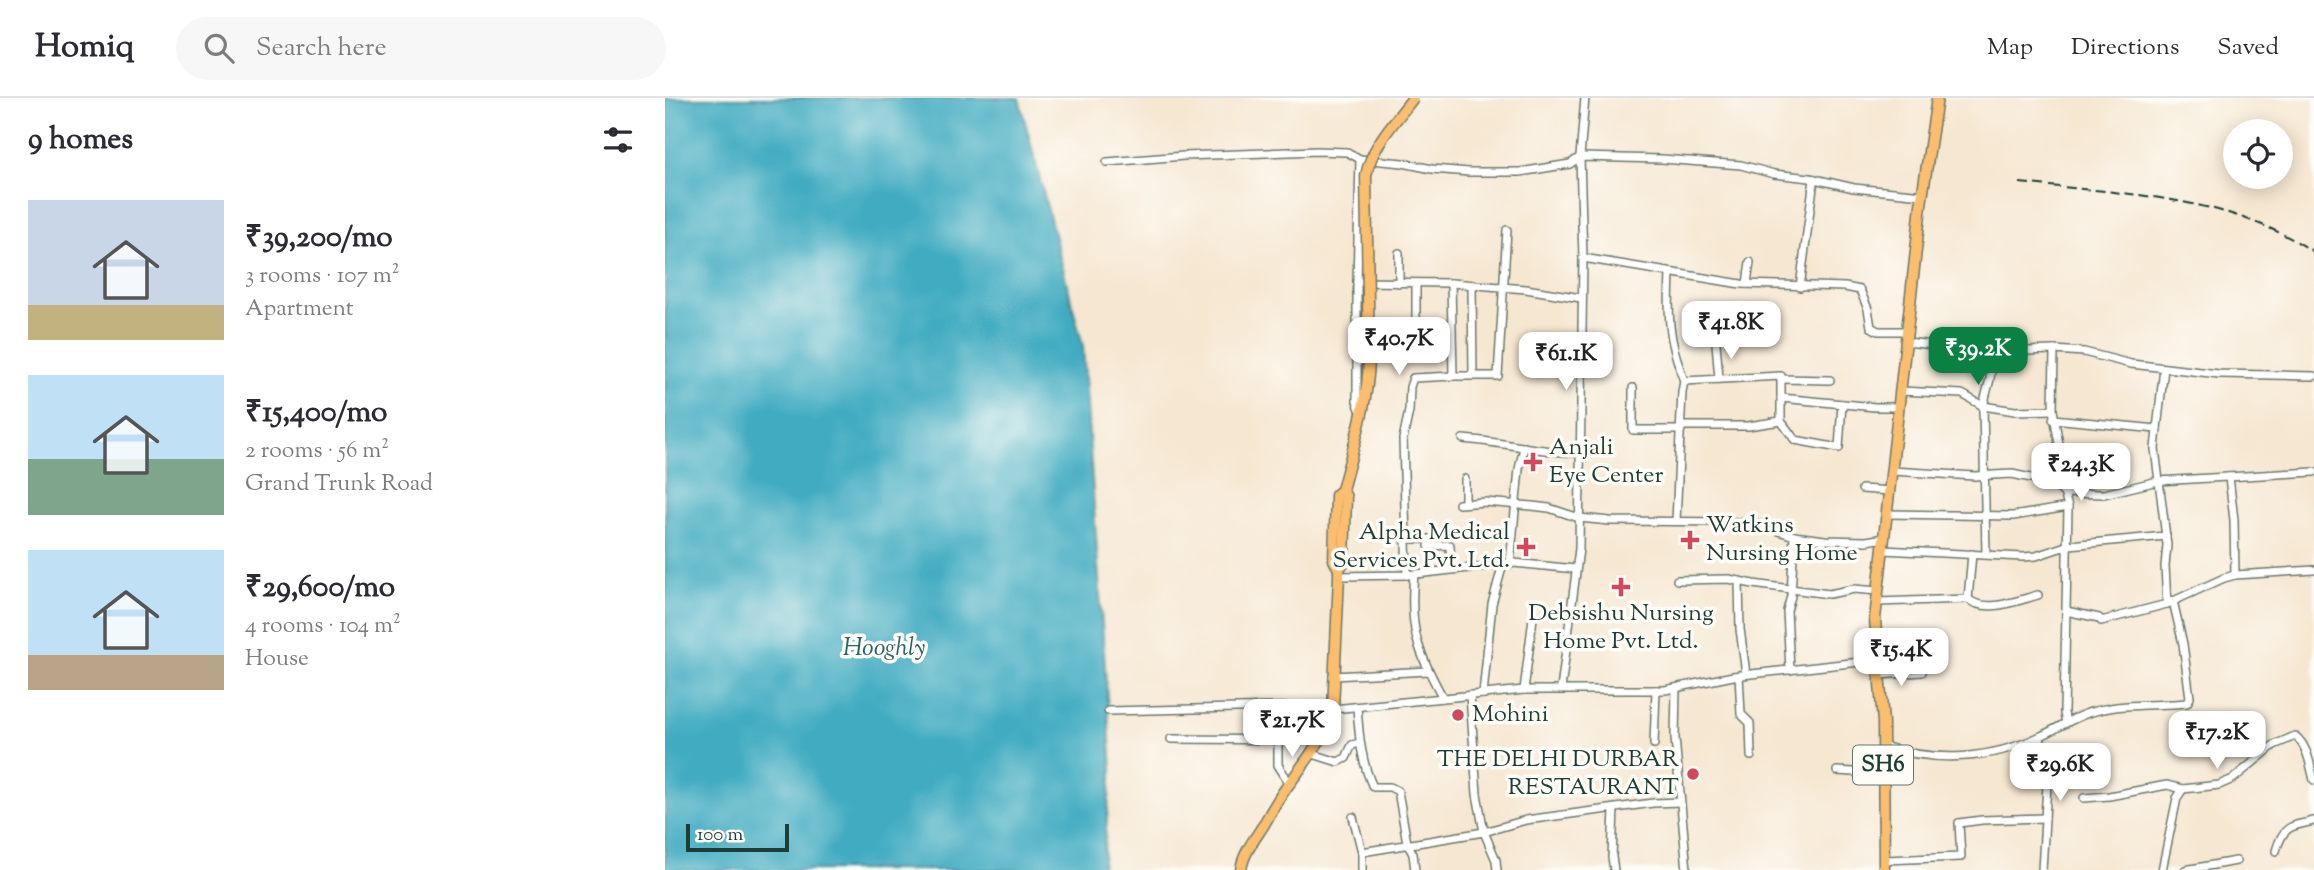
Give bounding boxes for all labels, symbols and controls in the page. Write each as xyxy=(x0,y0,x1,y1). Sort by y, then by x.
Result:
search box xyxy=(176,17,666,80)
text: Homiq xyxy=(35,24,134,72)
icon: search xyxy=(200,29,238,67)
text: Search here xyxy=(256,30,387,67)
text: Map xyxy=(1987,31,2033,65)
text: Directions xyxy=(2071,31,2179,65)
text: Saved xyxy=(2217,31,2279,65)
text: 9 homes xyxy=(28,119,133,162)
map controls xyxy=(2223,119,2293,189)
button: locate xyxy=(2223,119,2293,189)
icon: filters xyxy=(599,121,637,159)
text: ₹39,200/mo xyxy=(245,217,393,260)
icon: home xyxy=(84,228,168,312)
text: 3 rooms · 107 m² xyxy=(245,260,400,293)
text: Apartment xyxy=(245,293,354,326)
pin: ₹41.8K xyxy=(1674,302,1788,361)
text: ₹41.8K xyxy=(1698,307,1764,340)
pin: ₹40.7K xyxy=(1342,317,1456,377)
text: ₹40.7K xyxy=(1364,323,1434,356)
pin: ₹39.2K xyxy=(1921,328,2035,387)
pin: ₹61.1K xyxy=(1509,332,1623,392)
text: ₹39.2K xyxy=(1945,333,2011,366)
text: ₹61.1K xyxy=(1535,338,1597,371)
text: ₹15,400/mo xyxy=(245,392,387,435)
icon: home xyxy=(84,403,168,487)
place label: Anjali Eye Center xyxy=(1549,431,1663,493)
text: 2 rooms · 56 m² xyxy=(245,435,389,468)
pin: ₹24.3K xyxy=(2024,444,2138,503)
text: ₹24.3K xyxy=(2047,449,2115,482)
marker: Anjali Eye Center xyxy=(1523,452,1543,472)
text: Grand Trunk Road xyxy=(245,468,433,501)
place label: Watkins Nursing Home xyxy=(1706,509,1858,571)
place label: Alpha Medical Services Pvt. Ltd. xyxy=(1332,516,1510,578)
marker: Watkins Nursing Home xyxy=(1680,530,1700,550)
marker: Alpha Medical Services Pvt. Ltd. xyxy=(1516,537,1536,557)
text: ₹29,600/mo xyxy=(245,567,395,610)
marker: Debsishu Nursing Home Pvt. Ltd. xyxy=(1611,577,1631,597)
icon: home xyxy=(84,578,168,662)
place label: Debsishu Nursing Home Pvt. Ltd. xyxy=(1528,597,1714,659)
text: 4 rooms · 104 m² xyxy=(245,610,401,643)
pin: ₹15.4K xyxy=(1844,628,1958,688)
water label: Hooghly xyxy=(843,630,925,667)
text: ₹15.4K xyxy=(1870,634,1932,667)
text: House xyxy=(245,643,309,676)
place label: Mohini xyxy=(1472,698,1549,732)
pin: ₹21.7K xyxy=(1235,700,1349,759)
text: ₹21.7K xyxy=(1259,705,1325,738)
marker: Mohini xyxy=(1450,707,1466,723)
pin: ₹17.2K xyxy=(2160,712,2274,771)
text: ₹17.2K xyxy=(2185,717,2249,750)
place label: THE DELHI DURBAR RESTAURANT xyxy=(1437,743,1680,805)
pin: ₹29.6K xyxy=(2003,744,2117,803)
road number: SH6 xyxy=(1853,746,1913,785)
text: ₹29.6K xyxy=(2026,749,2094,782)
marker: THE DELHI DURBAR RESTAURANT xyxy=(1685,766,1701,782)
scale bar xyxy=(686,821,789,853)
text: 100 m xyxy=(697,822,743,849)

